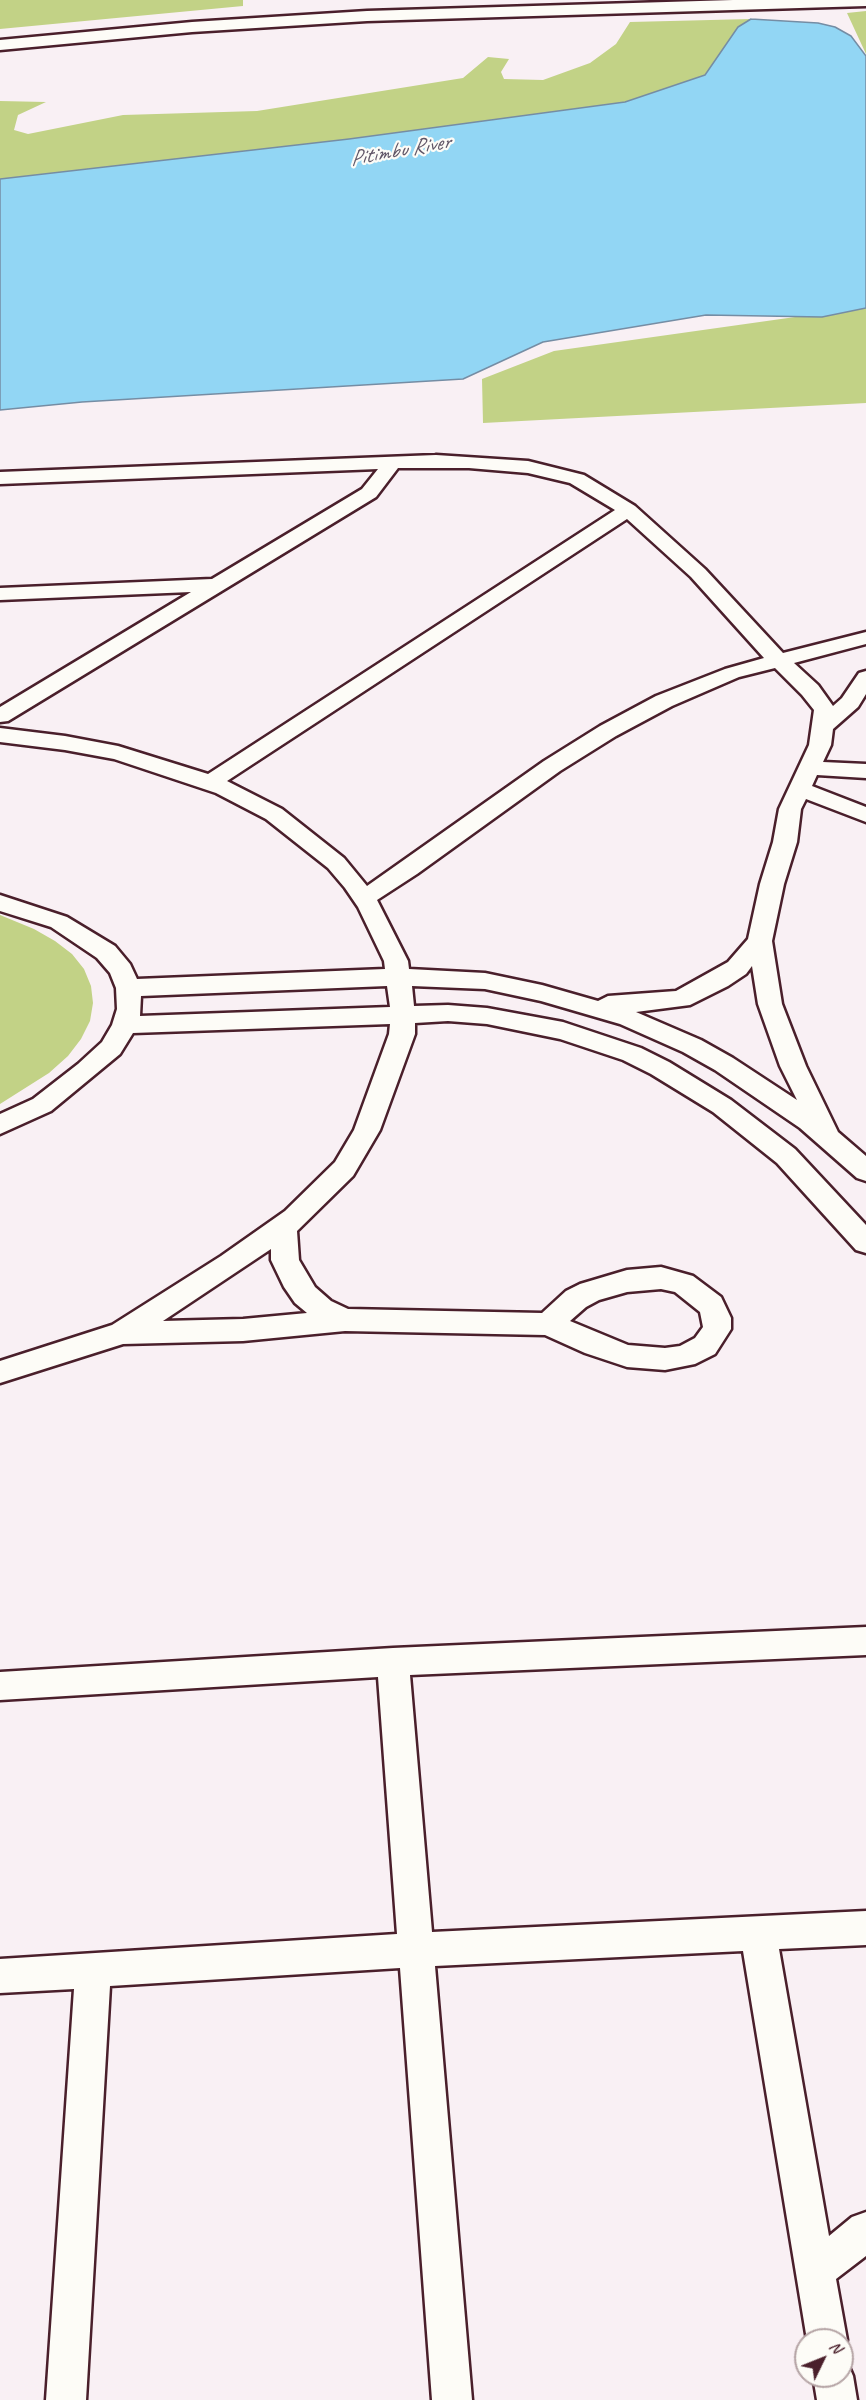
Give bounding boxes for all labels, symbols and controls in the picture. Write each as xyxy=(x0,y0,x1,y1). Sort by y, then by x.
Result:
water label: Pitimbu River xyxy=(348,129,452,173)
north arrow xyxy=(794,2328,854,2388)
text: N xyxy=(825,2337,846,2358)

